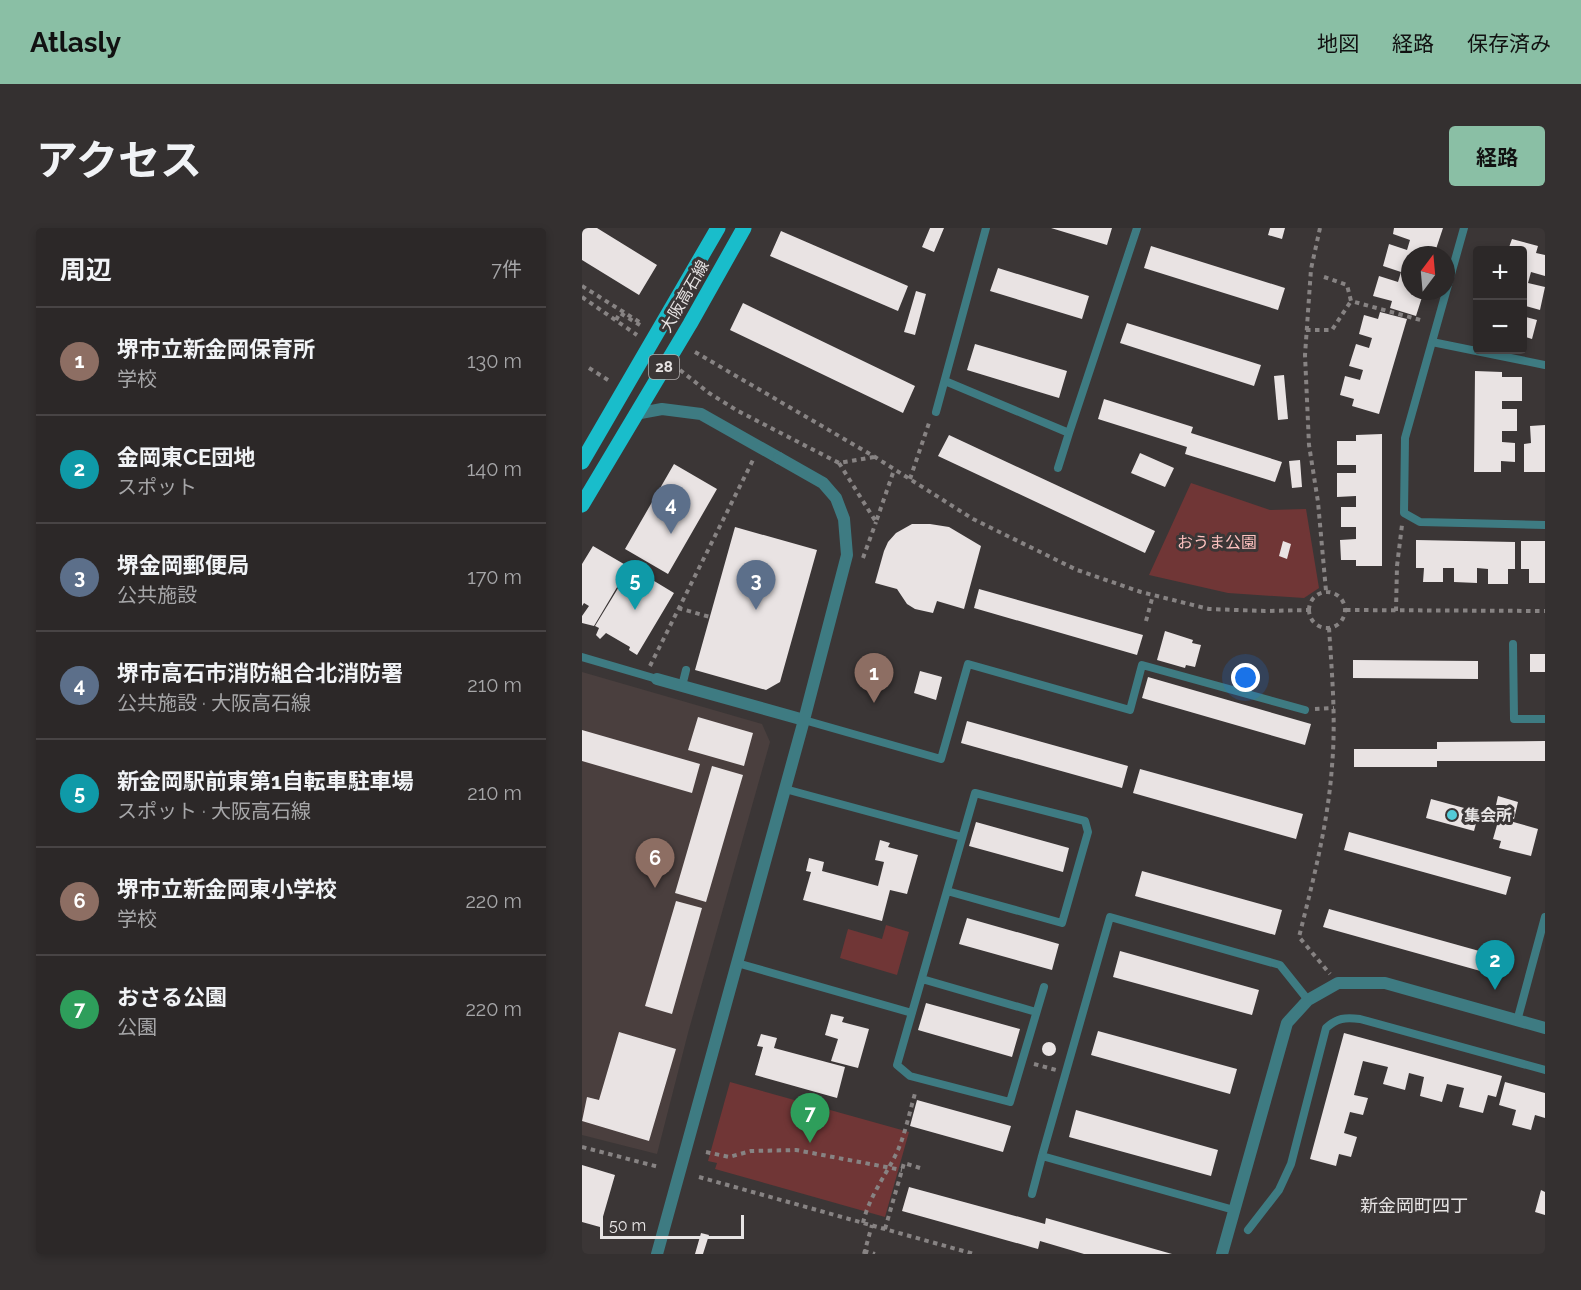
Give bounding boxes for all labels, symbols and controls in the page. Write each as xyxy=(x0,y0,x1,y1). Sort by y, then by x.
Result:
text: Atlasly xyxy=(30,26,121,59)
text: 地図 xyxy=(1317,31,1359,56)
text: 経路 xyxy=(1392,31,1434,56)
text: 保存済み xyxy=(1467,31,1551,56)
button: 経路 xyxy=(1449,126,1545,186)
text: アクセス xyxy=(36,136,202,185)
north arrow xyxy=(1401,246,1455,300)
map controls xyxy=(1473,246,1527,354)
button: + xyxy=(1473,246,1527,300)
text: 周辺 xyxy=(60,255,112,285)
text: 7件 xyxy=(491,257,522,281)
street label: 大阪高石線 xyxy=(656,257,713,336)
button: − xyxy=(1473,300,1527,354)
text: 堺市立新金岡保育所 xyxy=(117,336,315,362)
text: 1 xyxy=(75,349,84,373)
text: 130 m xyxy=(467,349,522,373)
road number: 28 xyxy=(649,355,679,379)
text: 学校 xyxy=(117,367,157,391)
text: 金岡東CE団地 xyxy=(117,444,255,470)
text: 2 xyxy=(74,457,85,481)
text: 140 m xyxy=(467,457,522,481)
text: スポット xyxy=(117,475,197,499)
pin: 4 xyxy=(652,484,691,534)
park label: おうま公園 xyxy=(1177,533,1257,552)
text: 堺金岡郵便局 xyxy=(117,552,249,578)
pin: 5 xyxy=(616,560,654,610)
pin: 3 xyxy=(736,560,776,610)
text: 3 xyxy=(74,565,85,589)
text: 170 m xyxy=(467,565,522,589)
text: 公共施設 xyxy=(117,583,197,607)
pin: 1 xyxy=(854,654,894,703)
text: 堺市高石市消防組合北消防署 xyxy=(117,660,403,686)
your location xyxy=(1231,663,1260,692)
text: 4 xyxy=(74,673,85,697)
text: 210 m xyxy=(467,673,522,697)
text: 公共施設 · 大阪高石線 xyxy=(117,691,311,715)
text: 新金岡駅前東第1自転車駐車場 xyxy=(117,768,414,794)
text: 5 xyxy=(74,781,85,805)
text: 210 m xyxy=(467,781,522,805)
text: スポット · 大阪高石線 xyxy=(117,799,311,823)
place label: 集会所 xyxy=(1464,806,1512,825)
marker: 集会所 xyxy=(1445,808,1459,822)
pin: 6 xyxy=(636,838,674,888)
text: 堺市立新金岡東小学校 xyxy=(117,876,337,902)
text: 6 xyxy=(73,889,86,913)
text: 220 m xyxy=(465,889,522,913)
text: 学校 xyxy=(117,907,157,931)
pin: 2 xyxy=(1476,940,1514,990)
text: おさる公園 xyxy=(117,984,227,1010)
text: 7 xyxy=(74,997,85,1021)
text: 220 m xyxy=(465,997,522,1021)
text: 公園 xyxy=(117,1015,157,1039)
pin: 7 xyxy=(790,1094,830,1143)
district label: 新金岡町四丁 xyxy=(1360,1195,1468,1216)
scale bar xyxy=(600,1212,744,1240)
text: 50 m xyxy=(609,1216,646,1235)

